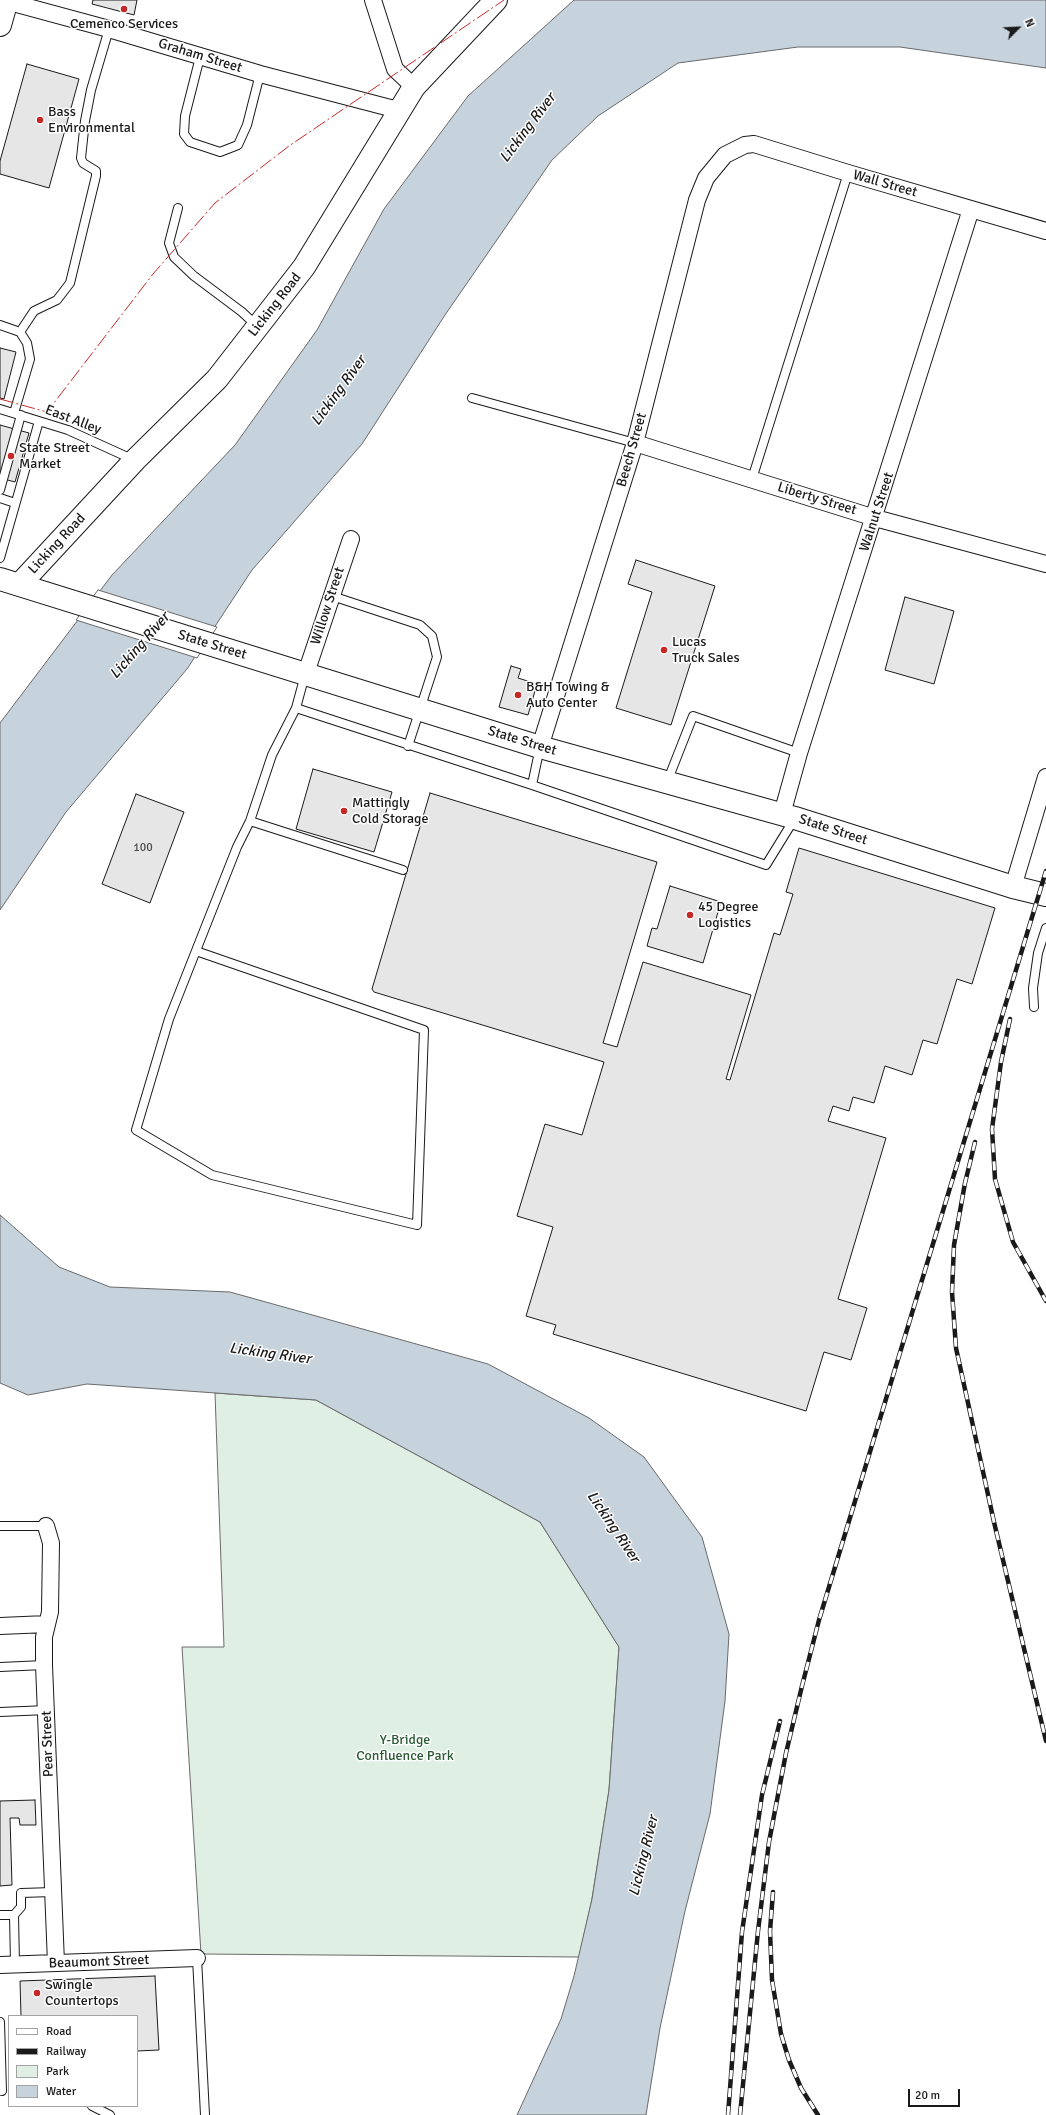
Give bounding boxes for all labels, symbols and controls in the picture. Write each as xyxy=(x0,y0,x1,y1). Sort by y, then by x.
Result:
marker: Cemenco Services xyxy=(119,4,129,14)
north arrow xyxy=(998,8,1038,48)
place label: Cemenco Services xyxy=(70,16,178,32)
text: N xyxy=(1022,17,1037,29)
street label: Graham Street xyxy=(156,35,244,77)
water label: Licking River xyxy=(496,90,560,166)
place label: Bass Environmental xyxy=(48,104,135,136)
marker: Bass Environmental xyxy=(35,115,45,125)
street label: Wall Street xyxy=(851,167,919,201)
street label: Licking Road xyxy=(245,270,305,340)
water label: Licking River xyxy=(308,352,370,430)
street label: East Alley xyxy=(43,402,103,438)
street label: Beech Street xyxy=(613,411,651,489)
place label: State Street Market xyxy=(19,440,90,472)
marker: State Street Market xyxy=(6,451,16,461)
street label: Walnut Street xyxy=(856,470,898,554)
street label: Liberty Street xyxy=(775,479,859,519)
street label: Licking Road xyxy=(25,510,89,578)
street label: Willow Street xyxy=(308,565,348,647)
water label: Licking River xyxy=(106,609,174,683)
street label: State Street xyxy=(176,627,248,663)
place label: Lucas Truck Sales xyxy=(672,634,740,666)
marker: Lucas Truck Sales xyxy=(659,645,669,655)
place label: B&H Towing & Auto Center xyxy=(526,679,609,712)
marker: B&H Towing & Auto Center xyxy=(513,690,523,700)
street label: State Street xyxy=(486,723,558,759)
place label: Mattingly Cold Storage xyxy=(352,795,428,828)
marker: Mattingly Cold Storage xyxy=(339,806,349,816)
street label: State Street xyxy=(797,811,869,849)
house number: 100 xyxy=(133,841,153,855)
place label: 45 Degree Logistics xyxy=(698,899,759,932)
marker: 45 Degree Logistics xyxy=(685,910,695,920)
water label: Licking River xyxy=(228,1339,312,1369)
water label: Licking River xyxy=(583,1488,643,1566)
street label: Pear Street xyxy=(38,1711,58,1777)
park label: Y-Bridge Confluence Park xyxy=(356,1732,454,1764)
water label: Licking River xyxy=(625,1814,663,1898)
street label: Beaumont Street xyxy=(48,1952,150,1972)
place label: Swingle Countertops xyxy=(45,1977,119,2010)
marker: Swingle Countertops xyxy=(32,1988,42,1998)
legend xyxy=(8,2015,138,2107)
text: Road xyxy=(46,2024,72,2039)
text: Railway xyxy=(46,2044,86,2059)
text: Park xyxy=(46,2064,69,2079)
scale bar xyxy=(910,2081,962,2107)
text: Water xyxy=(46,2084,76,2099)
text: 20 m xyxy=(915,2088,940,2103)

